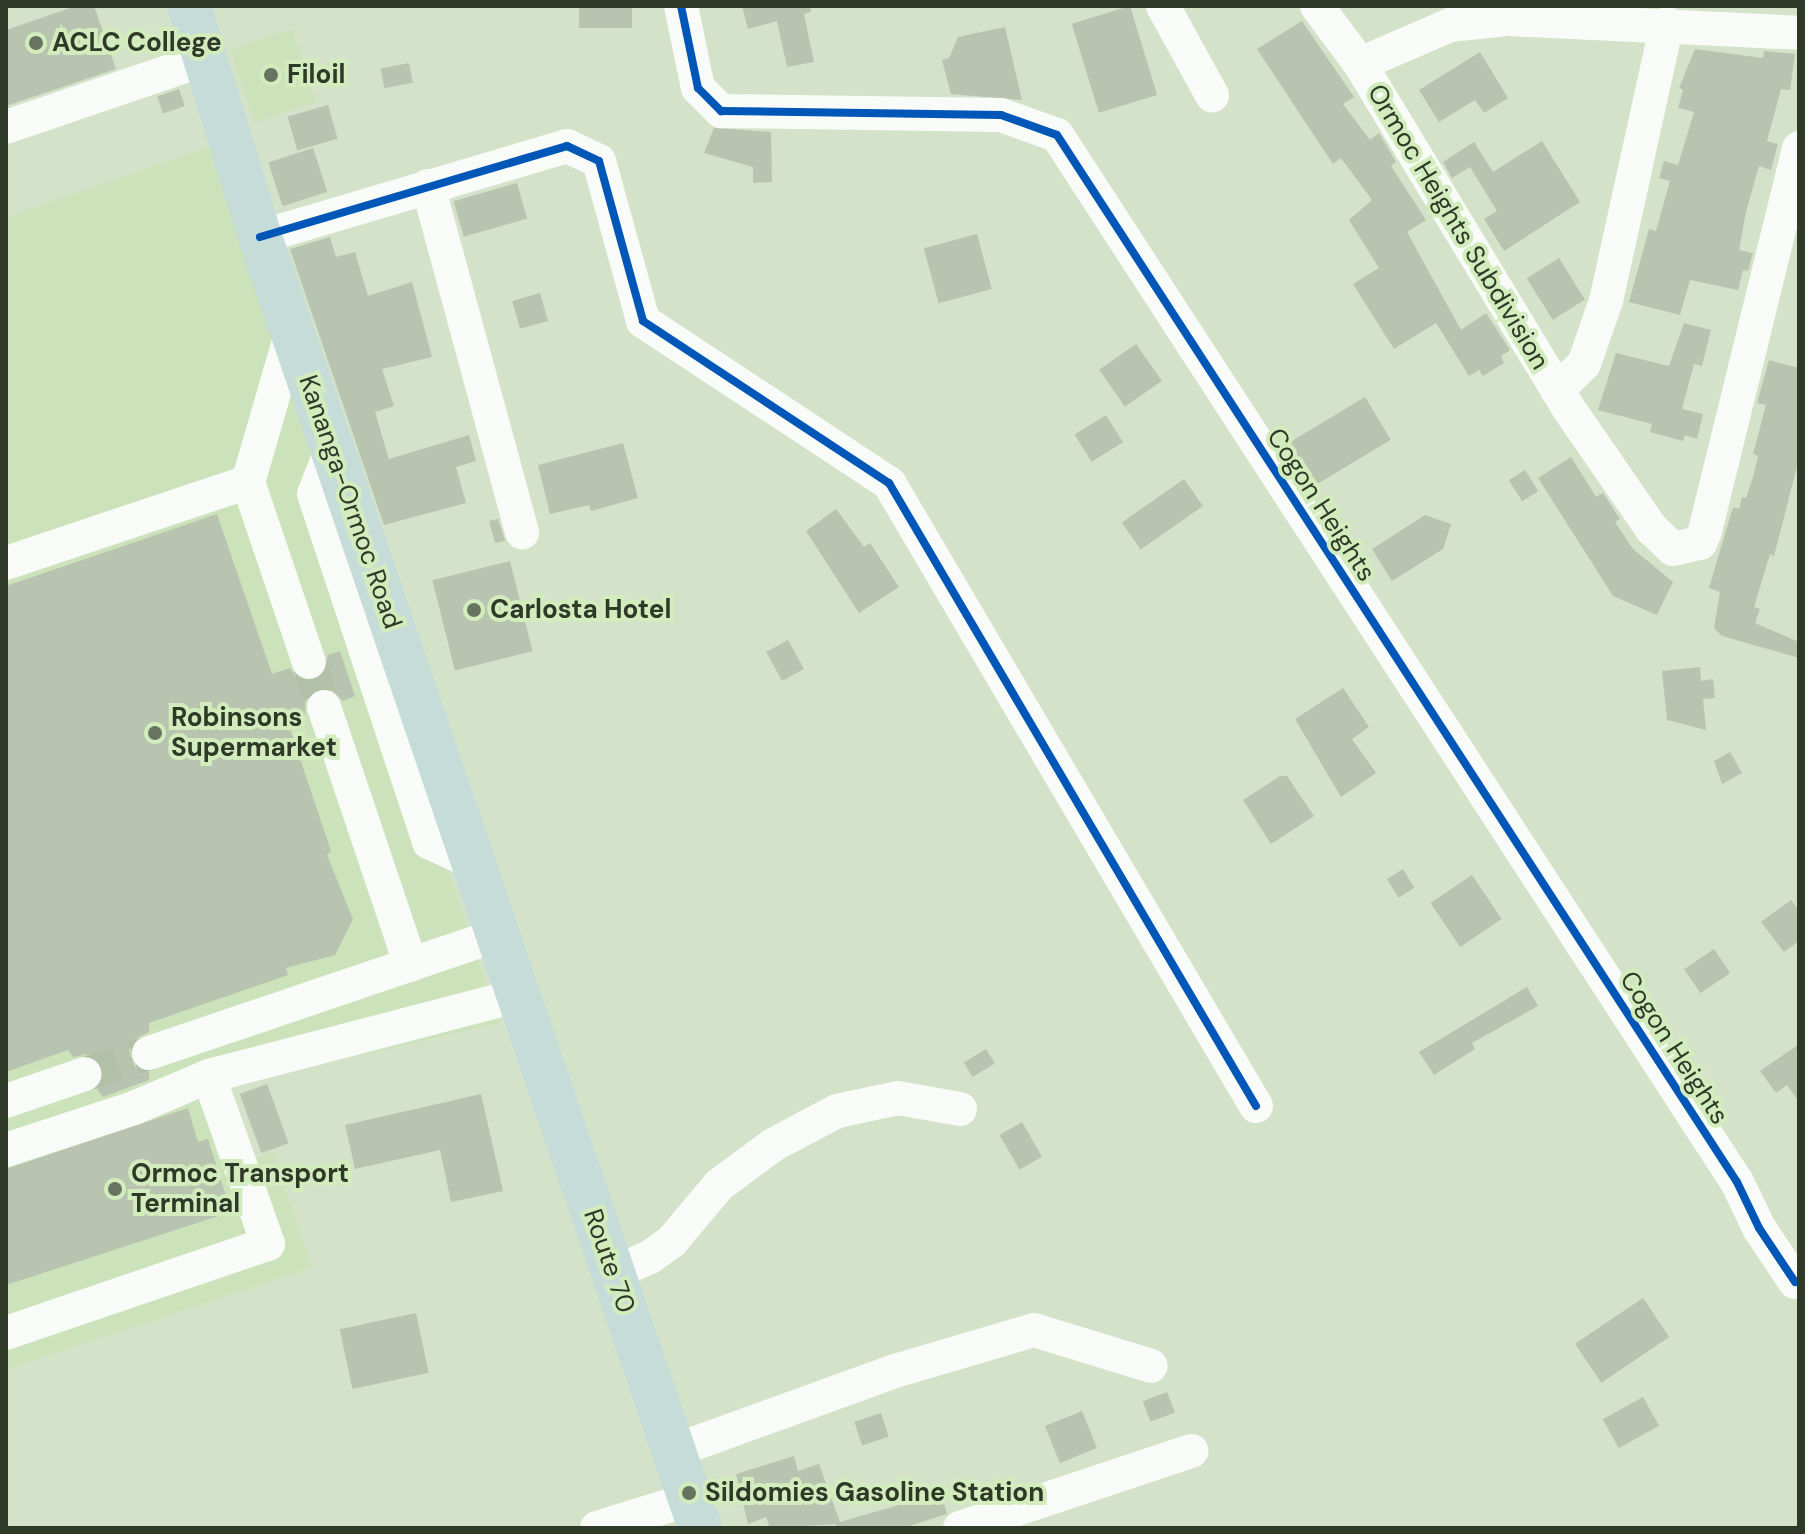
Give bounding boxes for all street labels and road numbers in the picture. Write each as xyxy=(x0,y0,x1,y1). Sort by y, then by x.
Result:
street label: Ormoc Heights Subdivision xyxy=(1360,79,1556,375)
street label: Kananga-Ormoc Road xyxy=(292,371,408,633)
street label: Cogon Heights xyxy=(1260,423,1382,587)
street label: Cogon Heights xyxy=(1613,966,1735,1130)
street label: Route 70 xyxy=(577,1205,641,1317)

